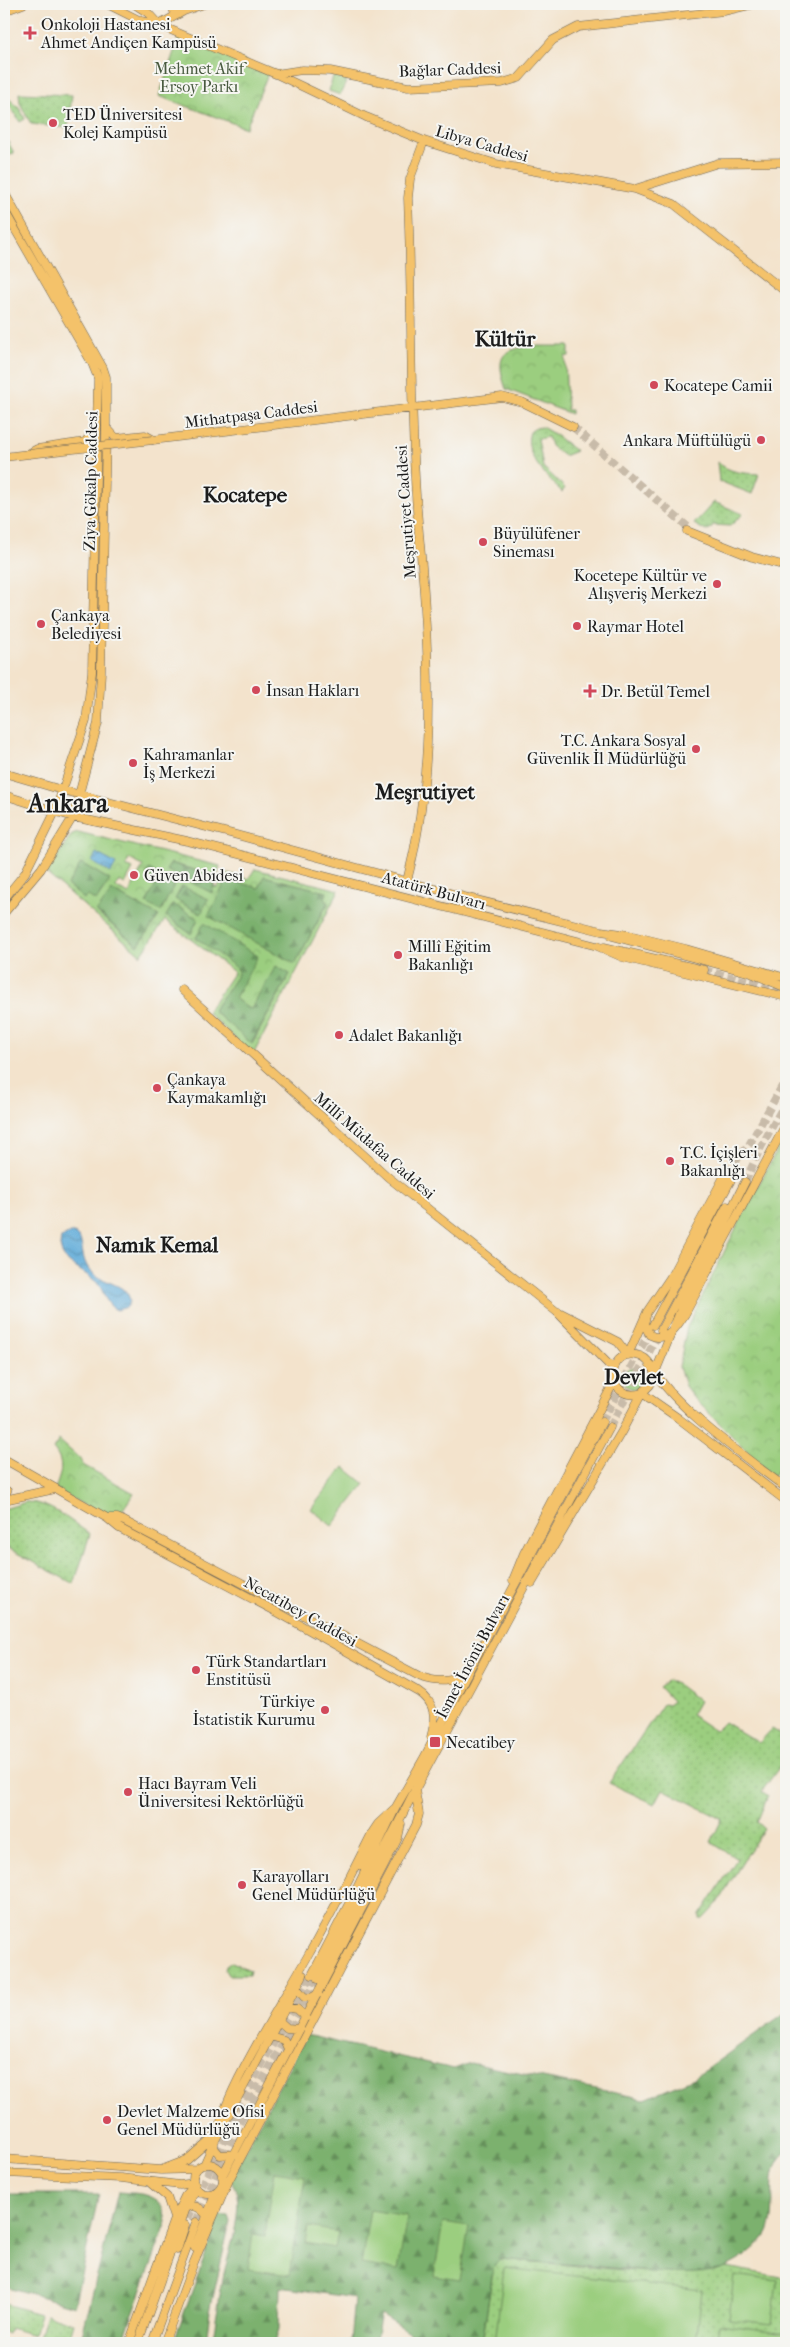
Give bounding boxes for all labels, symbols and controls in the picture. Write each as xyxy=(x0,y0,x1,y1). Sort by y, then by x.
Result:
place label: Onkoloji Hastanesi Ahmet Andiçen Kampüsü xyxy=(40,15,216,52)
marker: Onkoloji Hastanesi Ahmet Andiçen Kampüsü xyxy=(23,26,37,40)
street label: Bağlar Caddesi xyxy=(398,58,502,81)
park label: Mehmet Akif Ersoy Parkı xyxy=(154,59,248,96)
place label: TED Üniversitesi Kolej Kampüsü xyxy=(63,105,183,142)
marker: TED Üniversitesi Kolej Kampüsü xyxy=(47,117,59,129)
street label: Libya Caddesi xyxy=(433,121,531,166)
district label: Kültür xyxy=(475,327,536,351)
place label: Kocatepe Camii xyxy=(664,376,773,395)
marker: Kocatepe Camii xyxy=(648,379,660,391)
street label: Mithatpaşa Caddesi xyxy=(183,397,319,433)
street label: Ziya Gökalp Caddesi xyxy=(80,411,101,551)
place label: Ankara Müftülügü xyxy=(622,431,751,450)
marker: Ankara Müftülügü xyxy=(755,434,767,446)
street label: Meşrutiyet Caddesi xyxy=(391,444,421,579)
district label: Kocatepe xyxy=(203,483,288,507)
place label: Büyülüfener Sineması xyxy=(493,524,580,561)
marker: Büyülüfener Sineması xyxy=(477,536,489,548)
place label: Kocetepe Kültür ve Alışveriş Merkezi xyxy=(574,566,707,604)
marker: Kocetepe Kültür ve Alışveriş Merkezi xyxy=(711,578,723,590)
place label: Çankaya Belediyesi xyxy=(51,606,122,643)
place label: Raymar Hotel xyxy=(587,617,684,636)
marker: Çankaya Belediyesi xyxy=(35,618,47,630)
marker: Raymar Hotel xyxy=(571,620,583,632)
place label: İnsan Hakları xyxy=(266,681,359,700)
place label: Dr. Betül Temel xyxy=(601,682,710,701)
marker: İnsan Hakları xyxy=(250,684,262,696)
marker: Dr. Betül Temel xyxy=(583,684,597,698)
place label: T.C. Ankara Sosyal Güvenlik İl Müdürlüğü xyxy=(527,731,687,768)
marker: T.C. Ankara Sosyal Güvenlik İl Müdürlüğü xyxy=(690,743,702,755)
place label: Kahramanlar İş Merkezi xyxy=(143,745,234,783)
marker: Kahramanlar İş Merkezi xyxy=(127,757,139,769)
district label: Meşrutiyet xyxy=(374,780,475,805)
district label: Ankara xyxy=(26,788,109,819)
place label: Güven Abidesi xyxy=(144,866,243,885)
street label: Atatürk Bulvarı xyxy=(379,867,488,914)
marker: Güven Abidesi xyxy=(128,869,140,881)
place label: Millî Eğitim Bakanlığı xyxy=(408,937,492,974)
marker: Millî Eğitim Bakanlığı xyxy=(392,949,404,961)
place label: Adalet Bakanlığı xyxy=(348,1026,462,1045)
marker: Adalet Bakanlığı xyxy=(333,1029,345,1041)
place label: Çankaya Kaymakamlığı xyxy=(167,1070,267,1107)
marker: Çankaya Kaymakamlığı xyxy=(151,1082,163,1094)
street label: Millî Müdafaa Caddesi xyxy=(310,1088,439,1203)
place label: T.C. İçişleri Bakanlığı xyxy=(680,1143,758,1180)
marker: T.C. İçişleri Bakanlığı xyxy=(664,1155,676,1167)
district label: Namık Kemal xyxy=(96,1233,218,1257)
district label: Devlet xyxy=(604,1365,665,1389)
street label: Necatibey Caddesi xyxy=(241,1572,361,1651)
street label: İsmet İnönü Bulvarı xyxy=(432,1591,513,1722)
place label: Türk Standartları Enstitüsü xyxy=(206,1652,327,1689)
marker: Türk Standartları Enstitüsü xyxy=(190,1664,202,1676)
place label: Türkiye İstatistik Kurumu xyxy=(193,1692,315,1729)
marker: Türkiye İstatistik Kurumu xyxy=(319,1704,331,1716)
place label: Necatibey xyxy=(446,1733,516,1752)
marker: Necatibey xyxy=(428,1735,442,1749)
place label: Hacı Bayram Veli Üniversitesi Rektörlüğü xyxy=(138,1774,304,1811)
marker: Hacı Bayram Veli Üniversitesi Rektörlüğü xyxy=(122,1786,134,1798)
place label: Karayolları Genel Müdürlüğü xyxy=(252,1867,375,1904)
marker: Karayolları Genel Müdürlüğü xyxy=(236,1879,248,1891)
place label: Devlet Malzeme Ofisi Genel Müdürlüğü xyxy=(117,2102,265,2139)
marker: Devlet Malzeme Ofisi Genel Müdürlüğü xyxy=(101,2114,113,2126)

